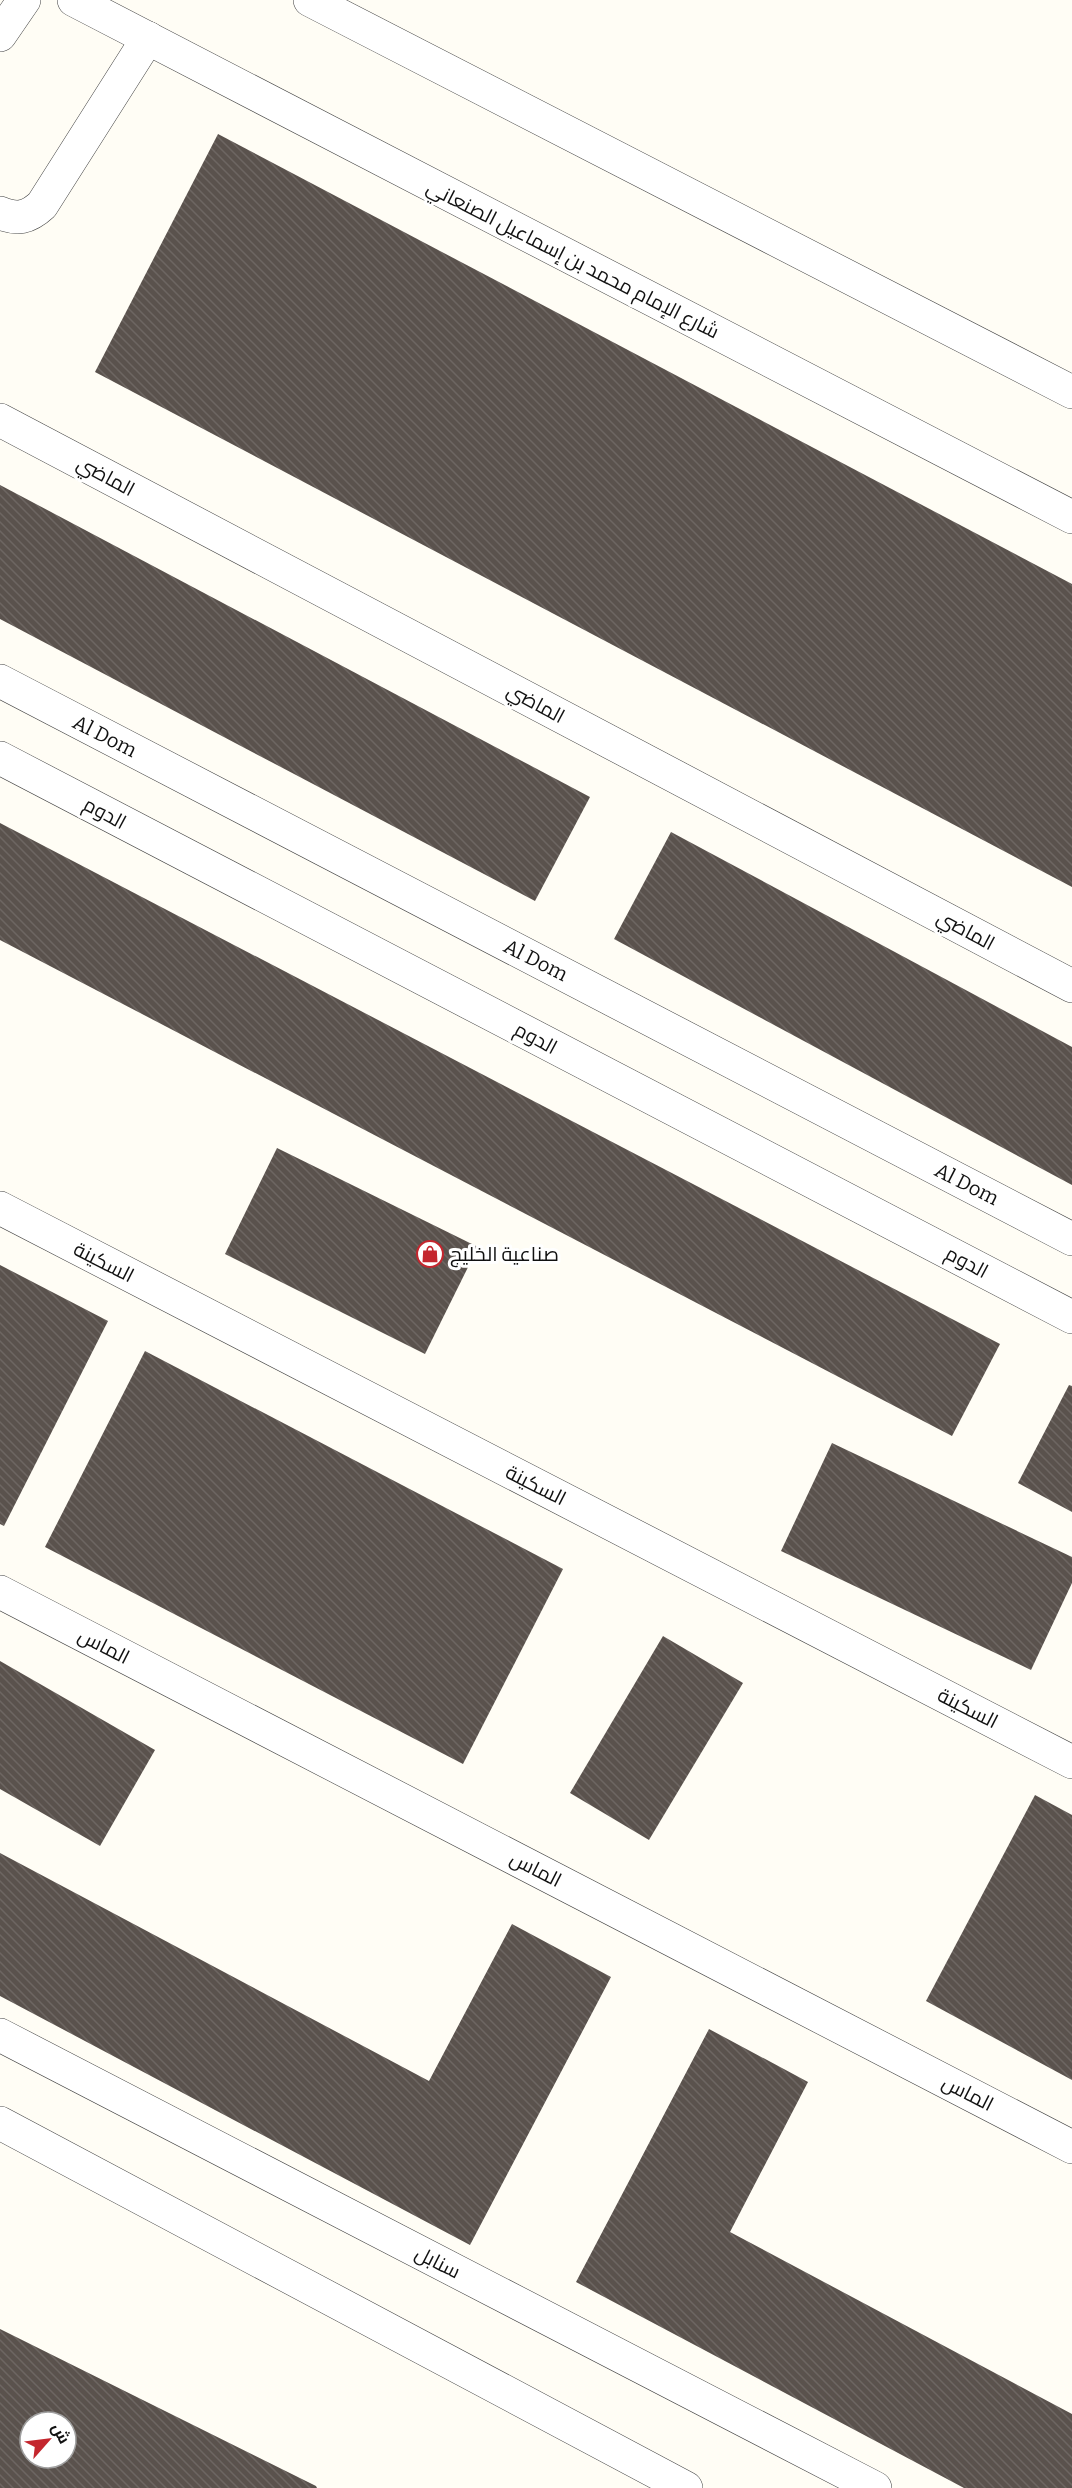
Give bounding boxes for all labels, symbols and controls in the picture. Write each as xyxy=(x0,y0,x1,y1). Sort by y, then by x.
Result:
street label: شارع الإمام محمد بن إسماعيل الصنعاني xyxy=(421,174,723,347)
street label: الماضي xyxy=(72,451,139,504)
street label: الماضي xyxy=(502,678,569,731)
street label: Al Dom xyxy=(69,710,141,762)
street label: الدوم xyxy=(79,792,130,836)
street label: الماضي xyxy=(932,905,999,958)
street label: Al Dom xyxy=(500,934,572,986)
street label: الدوم xyxy=(510,1017,561,1061)
street label: Al Dom xyxy=(931,1158,1003,1210)
street label: السكينة xyxy=(70,1237,138,1287)
shop icon: صناعية الخليج xyxy=(415,1239,445,1269)
street label: الدوم xyxy=(941,1241,992,1285)
place label: صناعية الخليج xyxy=(450,1242,559,1268)
street label: السكينة xyxy=(502,1460,570,1510)
street label: الماس xyxy=(74,1623,134,1670)
street label: السكينة xyxy=(934,1683,1002,1733)
street label: الماس xyxy=(506,1846,566,1893)
street label: الماس xyxy=(938,2070,998,2117)
street label: سنابل xyxy=(411,2240,465,2284)
north arrow xyxy=(18,2410,78,2470)
text: ش xyxy=(48,2420,74,2447)

